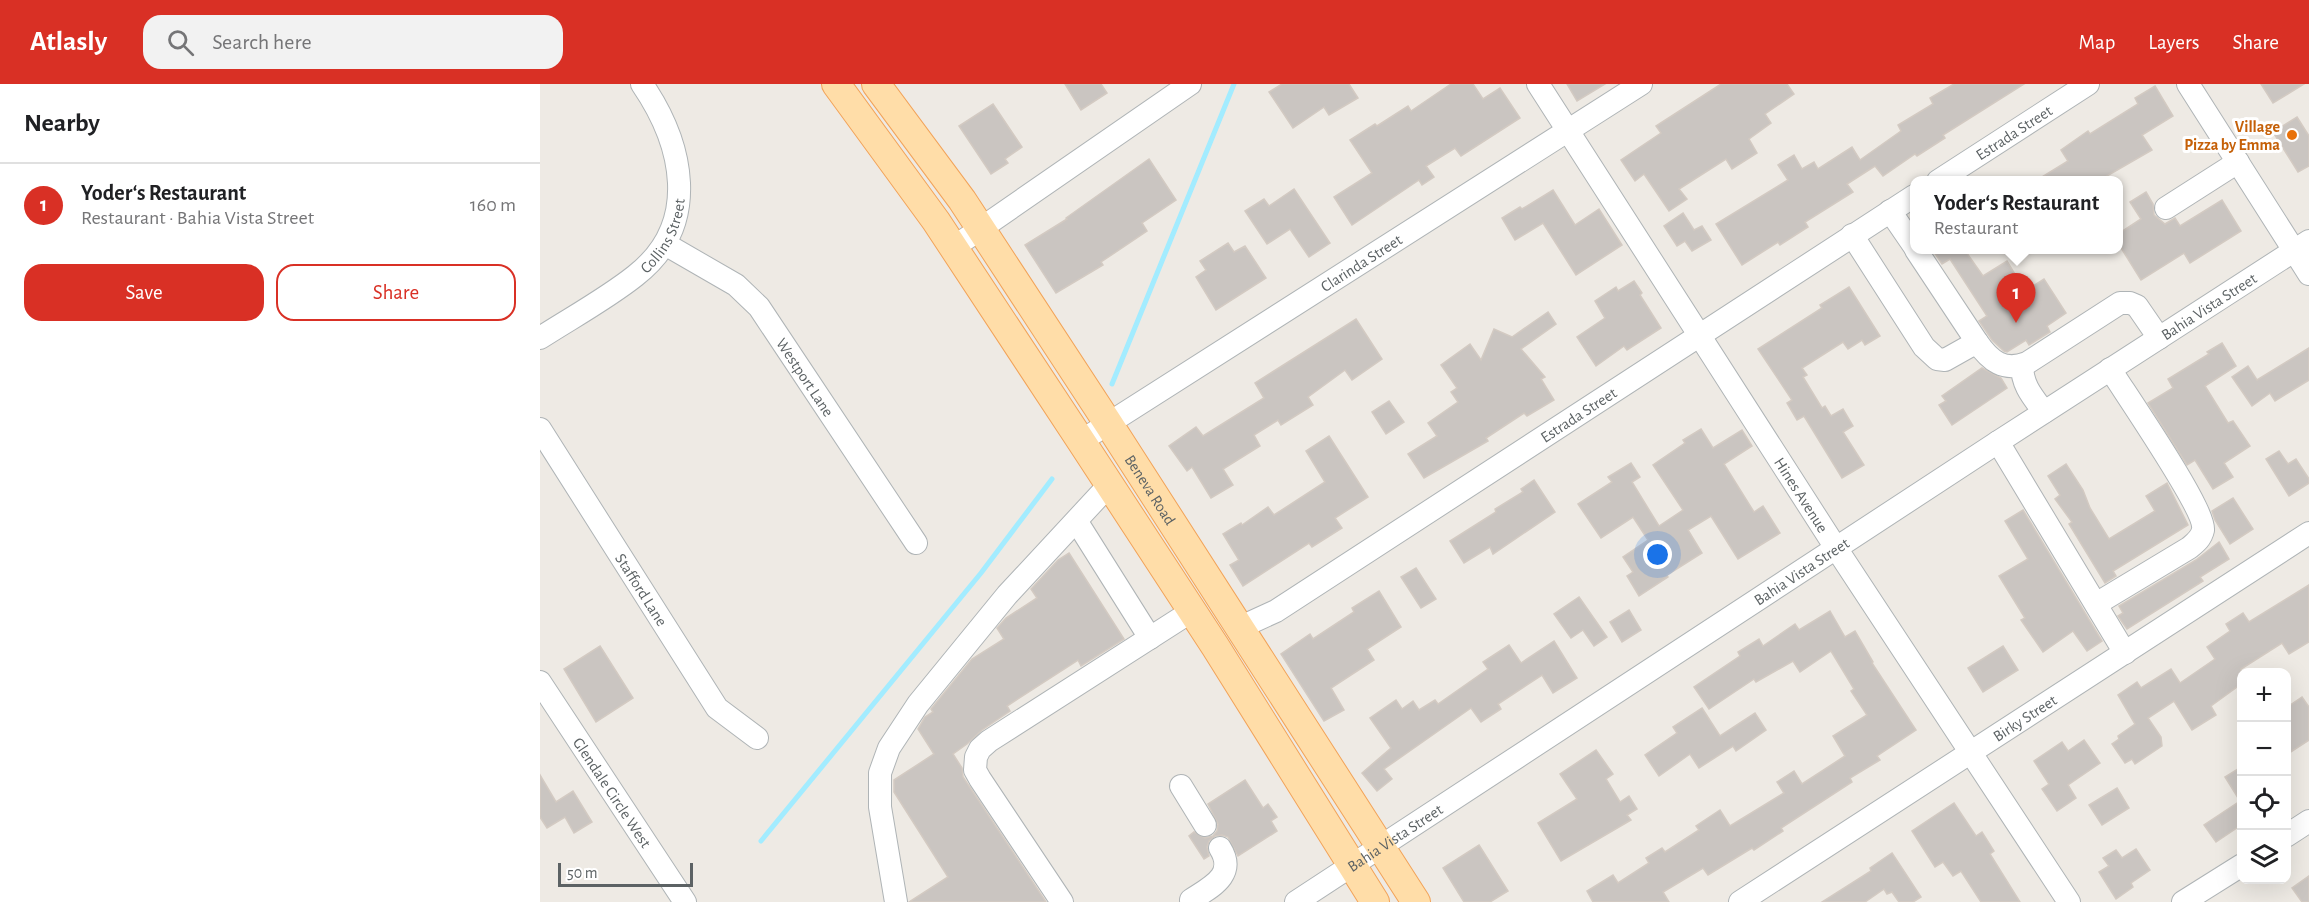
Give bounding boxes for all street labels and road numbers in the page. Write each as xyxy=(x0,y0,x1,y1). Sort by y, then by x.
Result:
street label: Estrada Street xyxy=(1973,103,2055,163)
street label: Collins Street xyxy=(637,198,688,277)
street label: Clarinda Street xyxy=(1318,232,1405,295)
street label: Bahia Vista Street xyxy=(2159,270,2260,343)
street label: Westport Lane xyxy=(773,336,836,420)
street label: Estrada Street xyxy=(1538,385,1620,446)
street label: Beneva Road xyxy=(1122,452,1178,528)
street label: Hines Avenue xyxy=(1771,455,1831,536)
street label: Bahia Vista Street xyxy=(1751,535,1852,609)
street label: Stafford Lane xyxy=(612,551,670,629)
street label: Birky Street xyxy=(1990,692,2060,745)
street label: Glendale Circle West xyxy=(570,735,654,851)
street label: Bahia Vista Street xyxy=(1345,801,1446,875)

